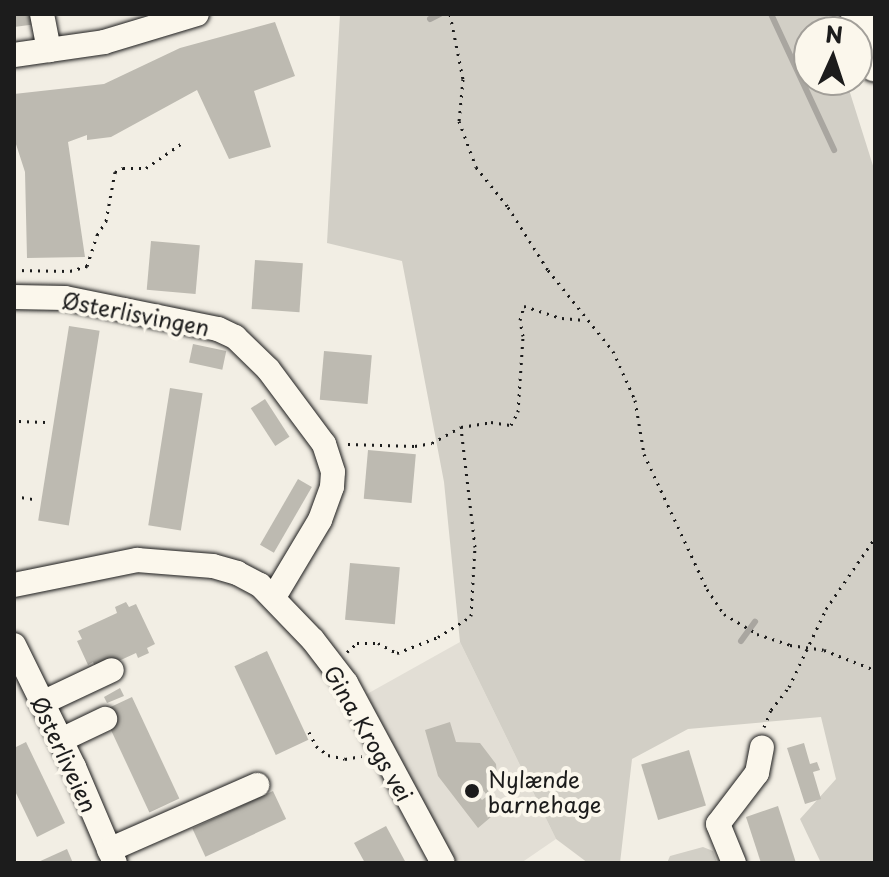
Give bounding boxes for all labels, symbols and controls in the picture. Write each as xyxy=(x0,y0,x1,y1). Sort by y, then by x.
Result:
north arrow xyxy=(793,16,873,96)
text: N xyxy=(825,17,844,50)
street label: Østerlisvingen xyxy=(60,286,212,340)
street label: Gina Krogs vei xyxy=(319,660,419,806)
street label: Østerliveien xyxy=(27,692,103,816)
place label: Nylænde barnehage xyxy=(488,765,602,816)
marker: Nylænde barnehage xyxy=(463,782,481,800)

